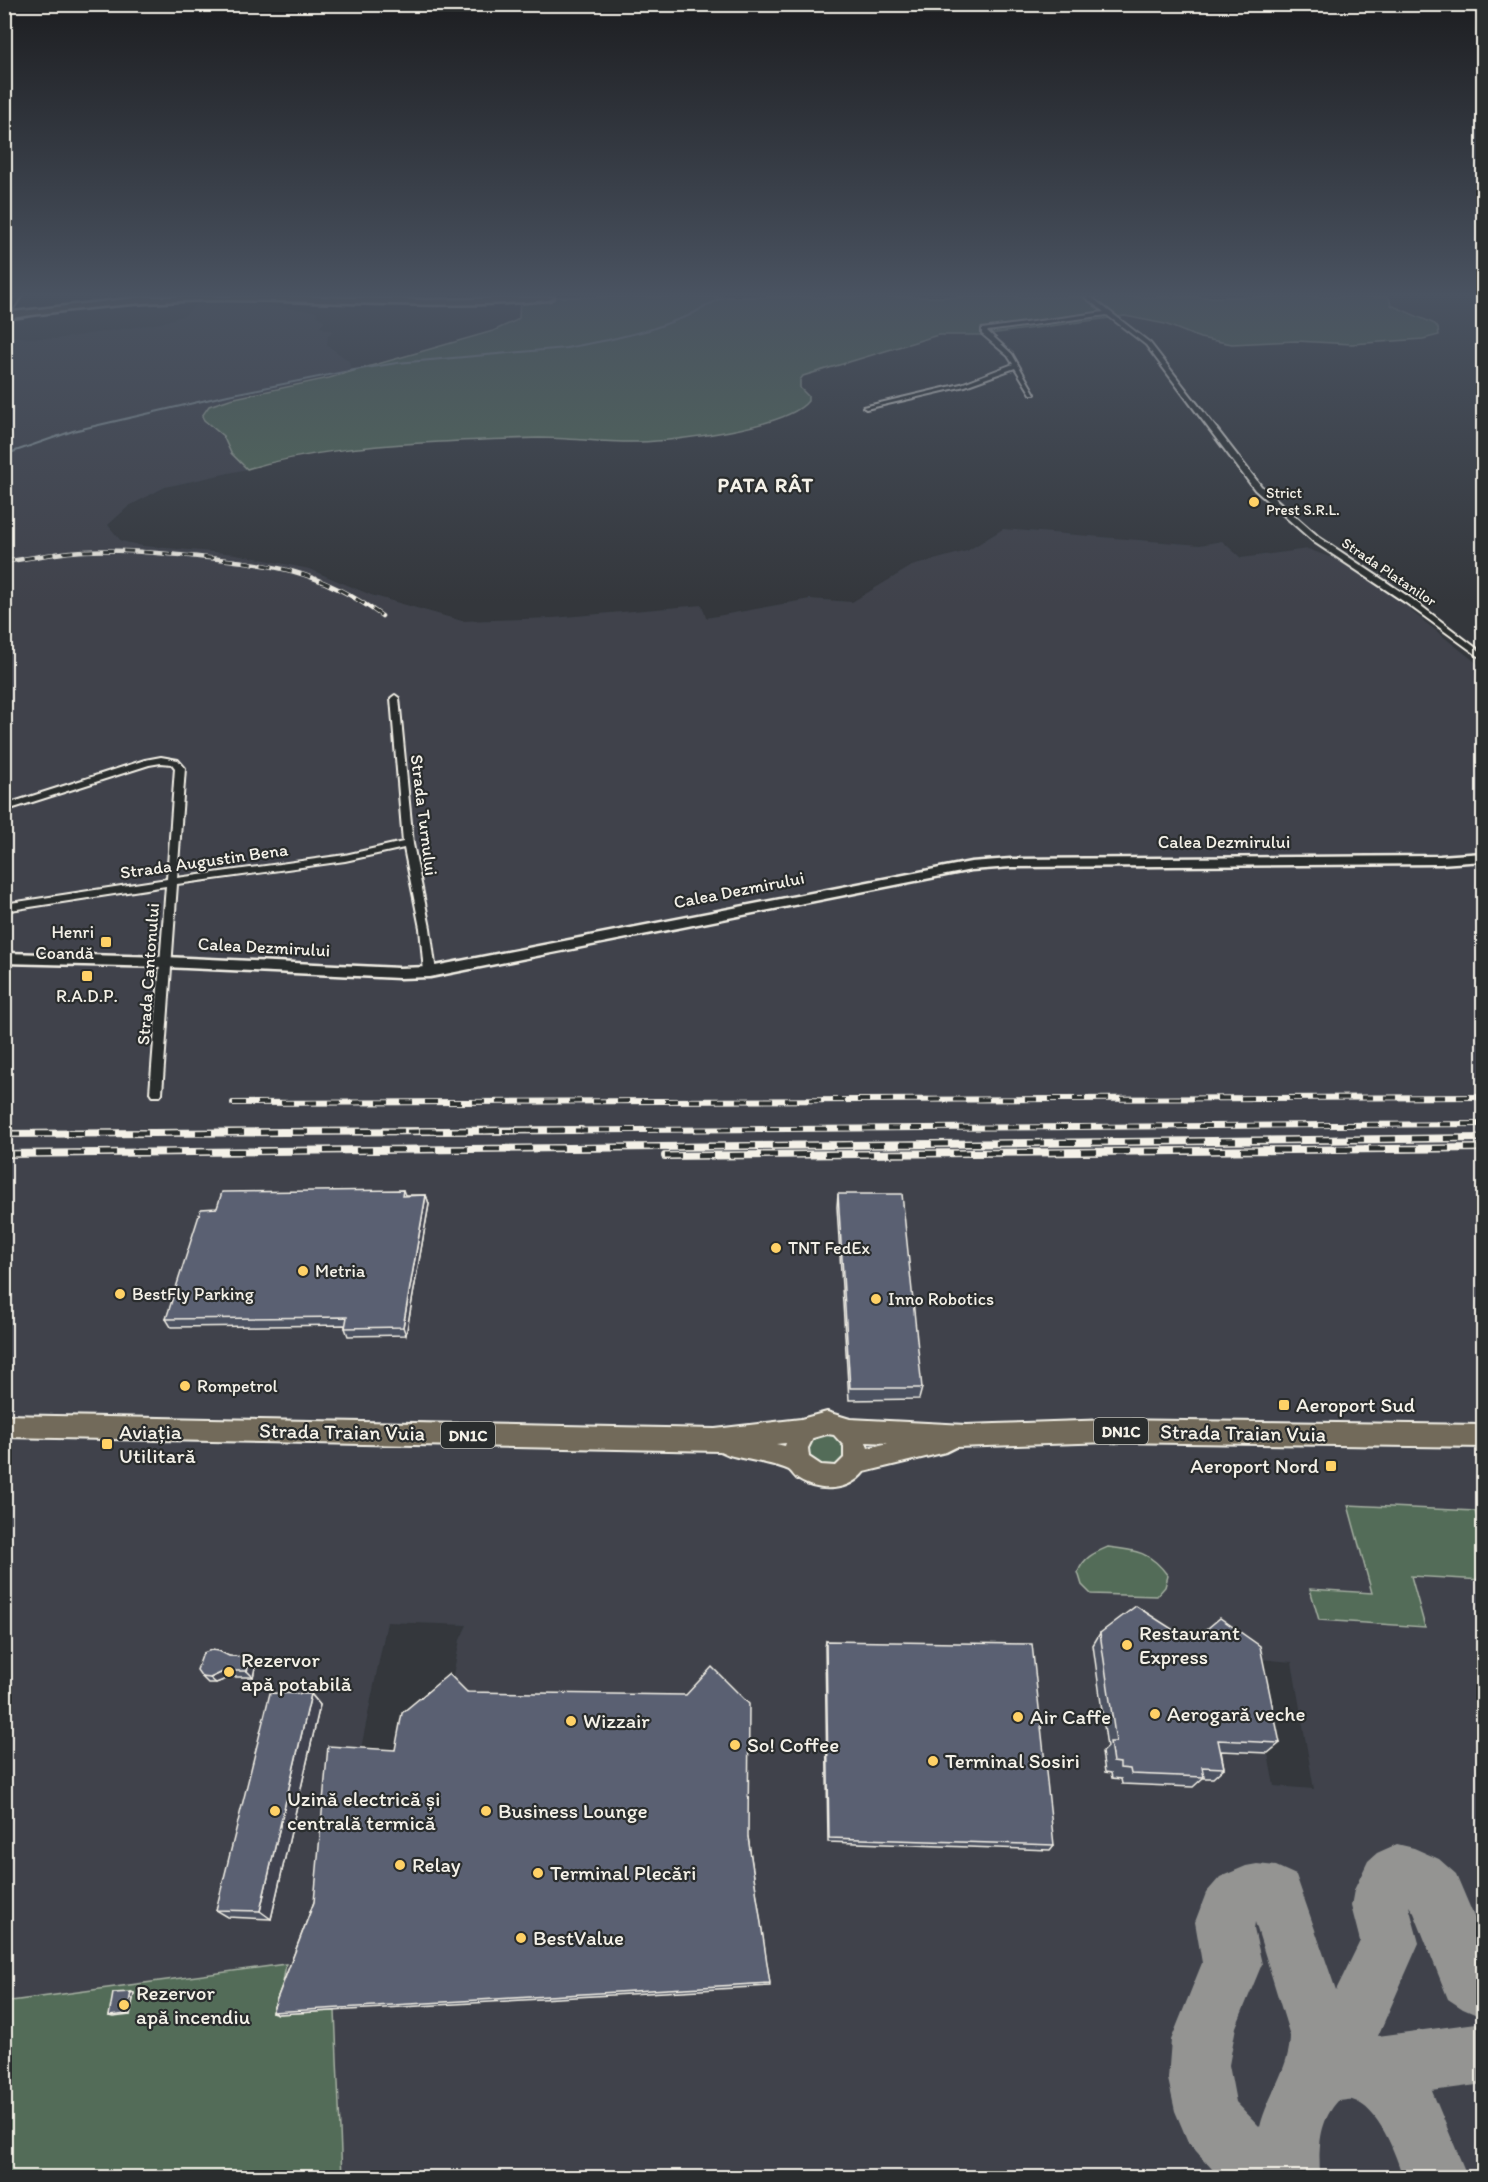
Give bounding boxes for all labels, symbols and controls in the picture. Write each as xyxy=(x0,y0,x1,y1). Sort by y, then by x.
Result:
district label: PATA RÂT xyxy=(718,473,814,497)
place label: Strict Prest S.R.L. xyxy=(1266,484,1340,519)
marker: Strict Prest S.R.L. xyxy=(1247,495,1261,509)
street label: Strada Platanilor xyxy=(1338,534,1440,611)
street label: Strada Turnului xyxy=(406,753,442,877)
street label: Calea Dezmirului xyxy=(1158,831,1290,853)
street label: Strada Augustin Bena xyxy=(119,838,290,884)
street label: Calea Dezmirului xyxy=(672,867,806,913)
street label: Strada Cantonului xyxy=(132,902,164,1046)
place label: Henri Coandă xyxy=(35,921,95,964)
street label: Calea Dezmirului xyxy=(197,933,331,961)
marker: Henri Coandă xyxy=(99,935,113,949)
marker: R.A.D.P. xyxy=(80,969,94,983)
place label: R.A.D.P. xyxy=(56,985,118,1007)
place label: TNT FedEx xyxy=(788,1237,871,1259)
marker: TNT FedEx xyxy=(769,1241,783,1255)
place label: Metria xyxy=(315,1260,366,1282)
marker: Metria xyxy=(296,1264,310,1278)
place label: BestFly Parking xyxy=(132,1283,255,1305)
marker: BestFly Parking xyxy=(113,1287,127,1301)
place label: Inno Robotics xyxy=(888,1288,994,1310)
marker: Inno Robotics xyxy=(869,1292,883,1306)
place label: Rompetrol xyxy=(197,1375,278,1397)
marker: Rompetrol xyxy=(178,1379,192,1393)
place label: Aeroport Sud xyxy=(1296,1392,1415,1417)
marker: Aeroport Sud xyxy=(1277,1398,1291,1412)
street label: Strada Traian Vuia xyxy=(259,1418,425,1445)
road number: DN1C xyxy=(1094,1418,1148,1444)
place label: Aviația Utilitară xyxy=(119,1419,196,1468)
street label: Strada Traian Vuia xyxy=(1160,1419,1326,1446)
road number: DN1C xyxy=(441,1422,495,1448)
marker: Aviația Utilitară xyxy=(100,1437,114,1451)
place label: Aeroport Nord xyxy=(1190,1453,1320,1478)
marker: Aeroport Nord xyxy=(1324,1459,1338,1473)
place label: Restaurant Express xyxy=(1139,1620,1240,1669)
marker: Restaurant Express xyxy=(1120,1638,1134,1652)
place label: Rezervor apă potabilă xyxy=(241,1647,352,1696)
marker: Rezervor apă potabilă xyxy=(222,1665,236,1679)
place label: Aerogară veche xyxy=(1167,1701,1305,1726)
place label: Air Caffe xyxy=(1030,1704,1111,1729)
marker: Aerogară veche xyxy=(1148,1707,1162,1721)
place label: Wizzair xyxy=(583,1708,650,1733)
marker: Air Caffe xyxy=(1011,1710,1025,1724)
marker: Wizzair xyxy=(564,1714,578,1728)
place label: So! Coffee xyxy=(747,1732,839,1757)
marker: So! Coffee xyxy=(728,1738,742,1752)
place label: Terminal Sosiri xyxy=(945,1748,1080,1773)
marker: Terminal Sosiri xyxy=(926,1754,940,1768)
place label: Uzină electrică și centrală termică xyxy=(287,1786,440,1835)
place label: Business Lounge xyxy=(498,1798,648,1823)
marker: Uzină electrică și centrală termică xyxy=(268,1804,282,1818)
marker: Business Lounge xyxy=(479,1804,493,1818)
place label: Relay xyxy=(412,1852,461,1877)
marker: Relay xyxy=(393,1858,407,1872)
place label: Terminal Plecări xyxy=(550,1860,696,1885)
marker: Terminal Plecări xyxy=(531,1866,545,1880)
place label: BestValue xyxy=(533,1925,624,1950)
marker: BestValue xyxy=(514,1931,528,1945)
place label: Rezervor apă incendiu xyxy=(136,1980,250,2029)
marker: Rezervor apă incendiu xyxy=(117,1998,131,2012)

